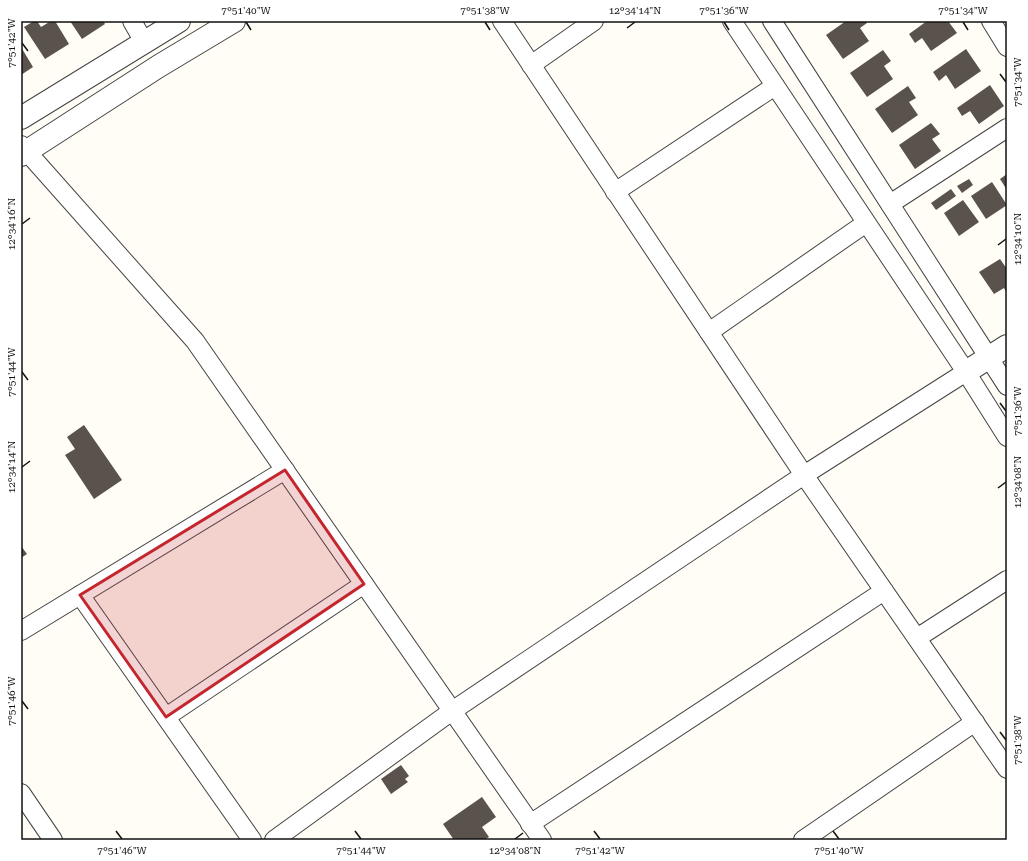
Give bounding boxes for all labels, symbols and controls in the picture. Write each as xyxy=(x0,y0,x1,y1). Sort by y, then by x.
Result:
text: 7°51'40"W xyxy=(221,5,272,16)
text: 7°51'38"W xyxy=(460,5,511,16)
text: 12°34'14"N xyxy=(609,5,661,16)
text: 7°51'36"W xyxy=(699,5,750,16)
text: 7°51'34"W xyxy=(938,5,989,16)
text: 7°51'42"W xyxy=(6,17,17,68)
text: 7°51'34"W xyxy=(1012,56,1023,107)
text: 12°34'16"N xyxy=(6,198,17,250)
text: 12°34'10"N xyxy=(1012,213,1023,265)
text: 7°51'44"W xyxy=(6,346,17,397)
text: 7°51'36"W xyxy=(1012,385,1023,436)
text: 12°34'14"N xyxy=(6,441,17,493)
text: 12°34'08"N xyxy=(1012,456,1023,508)
text: 7°51'46"W xyxy=(6,675,17,726)
text: 7°51'38"W xyxy=(1012,714,1023,765)
text: 7°51'46"W xyxy=(97,845,148,856)
text: 7°51'44"W xyxy=(336,845,387,856)
text: 12°34'08"N xyxy=(489,845,541,856)
text: 7°51'42"W xyxy=(575,845,626,856)
text: 7°51'40"W xyxy=(814,845,865,856)

